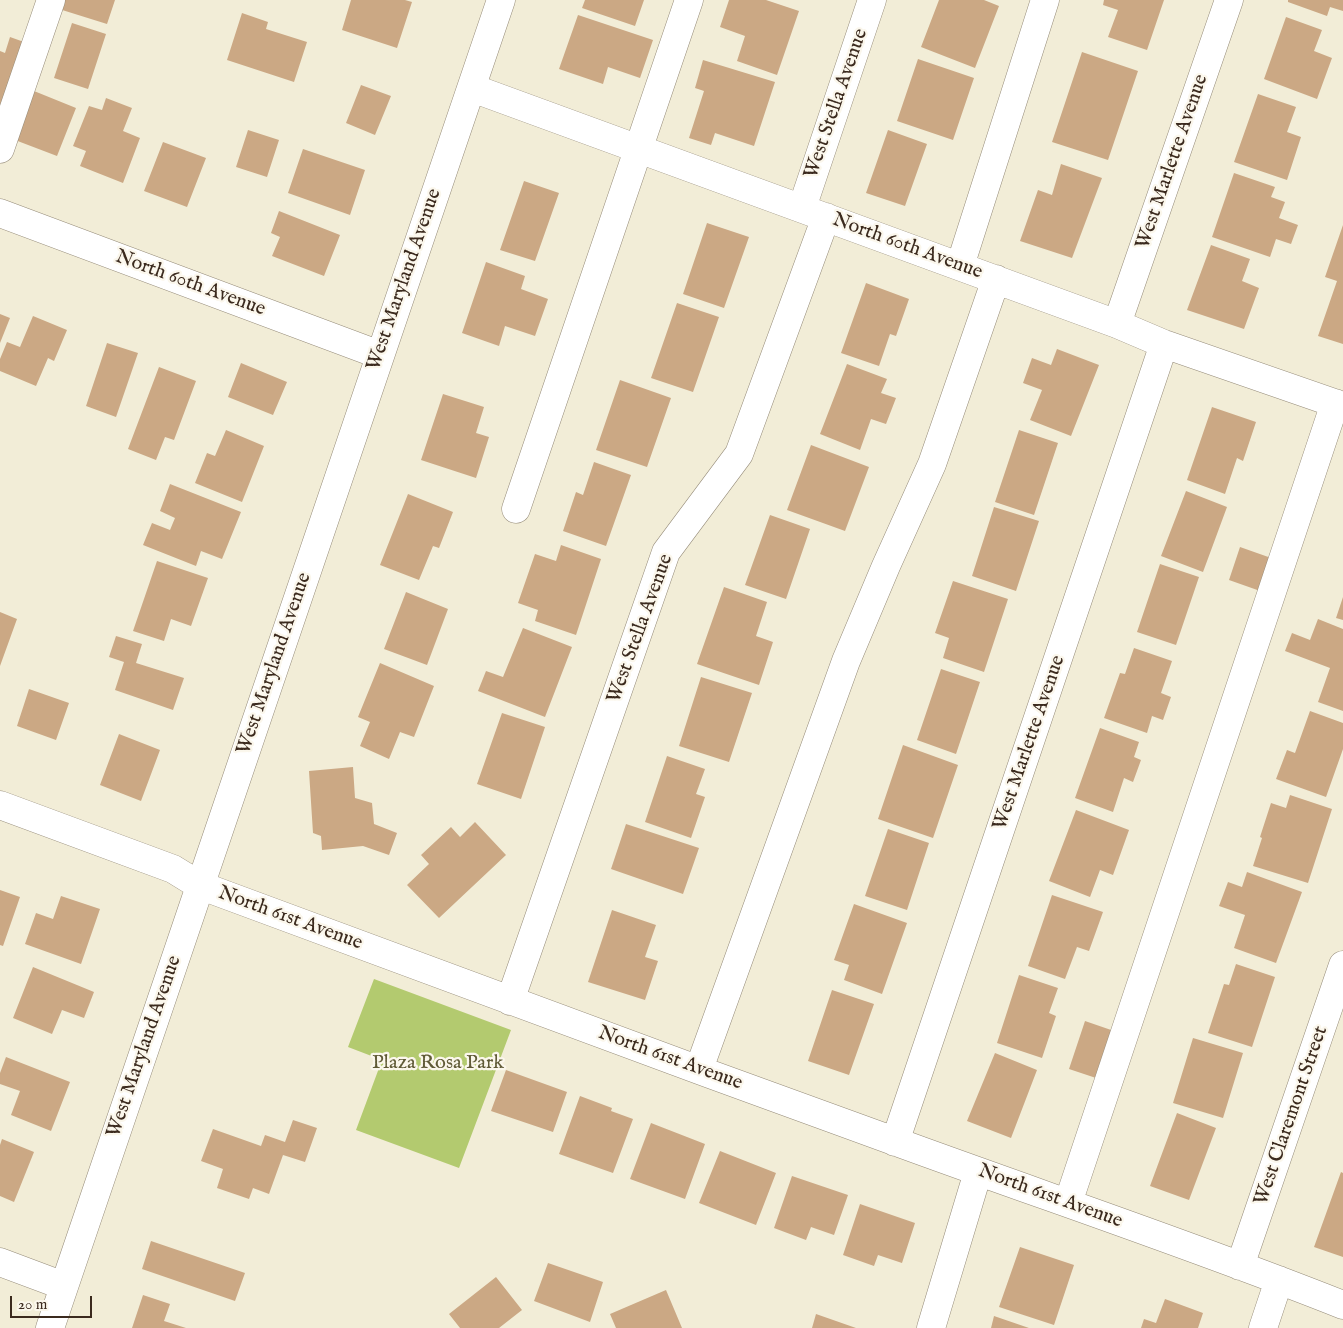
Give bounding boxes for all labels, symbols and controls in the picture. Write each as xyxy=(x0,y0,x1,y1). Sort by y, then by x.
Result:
street label: West Stella Avenue xyxy=(800,26,874,182)
street label: West Marlette Avenue xyxy=(1132,71,1214,253)
street label: West Maryland Avenue xyxy=(363,186,447,374)
street label: North 60th Avenue xyxy=(829,209,985,285)
street label: North 60th Avenue xyxy=(112,246,268,322)
street label: West Stella Avenue xyxy=(603,551,679,707)
street label: West Maryland Avenue xyxy=(233,570,317,758)
street label: West Marlette Avenue xyxy=(989,652,1071,834)
street label: North 61st Avenue xyxy=(215,882,365,956)
street label: West Maryland Avenue xyxy=(103,953,187,1141)
street label: North 61st Avenue xyxy=(595,1022,745,1096)
street label: West Claremont Street xyxy=(1250,1023,1334,1209)
park label: Plaza Rosa Park xyxy=(372,1052,504,1076)
street label: North 61st Avenue xyxy=(975,1160,1125,1234)
scale bar xyxy=(12,1286,95,1318)
text: 20 m xyxy=(18,1295,47,1314)

